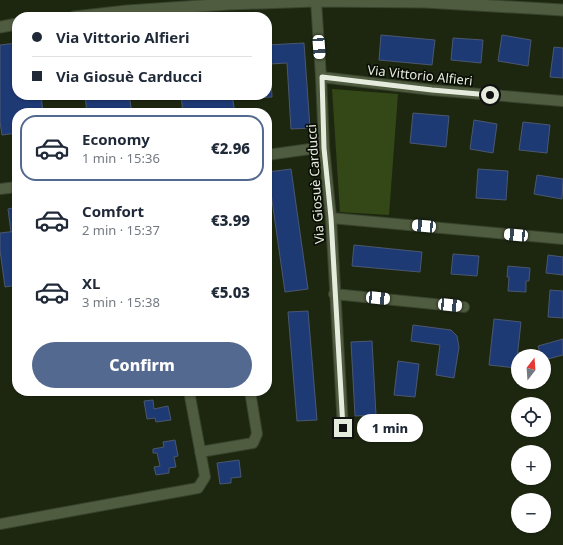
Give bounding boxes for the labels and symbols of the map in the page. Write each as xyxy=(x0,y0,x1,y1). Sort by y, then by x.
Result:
car xyxy=(312,35,326,59)
street label: Via Vittorio Alfieri xyxy=(366,61,474,89)
route start xyxy=(481,86,499,104)
street label: Via Giosuè Carducci xyxy=(302,124,328,244)
car xyxy=(412,219,436,233)
car xyxy=(504,228,528,242)
car xyxy=(365,291,391,305)
car xyxy=(437,298,463,312)
north arrow xyxy=(511,349,551,389)
callout: 1 min xyxy=(357,414,423,442)
route end xyxy=(334,419,352,437)

